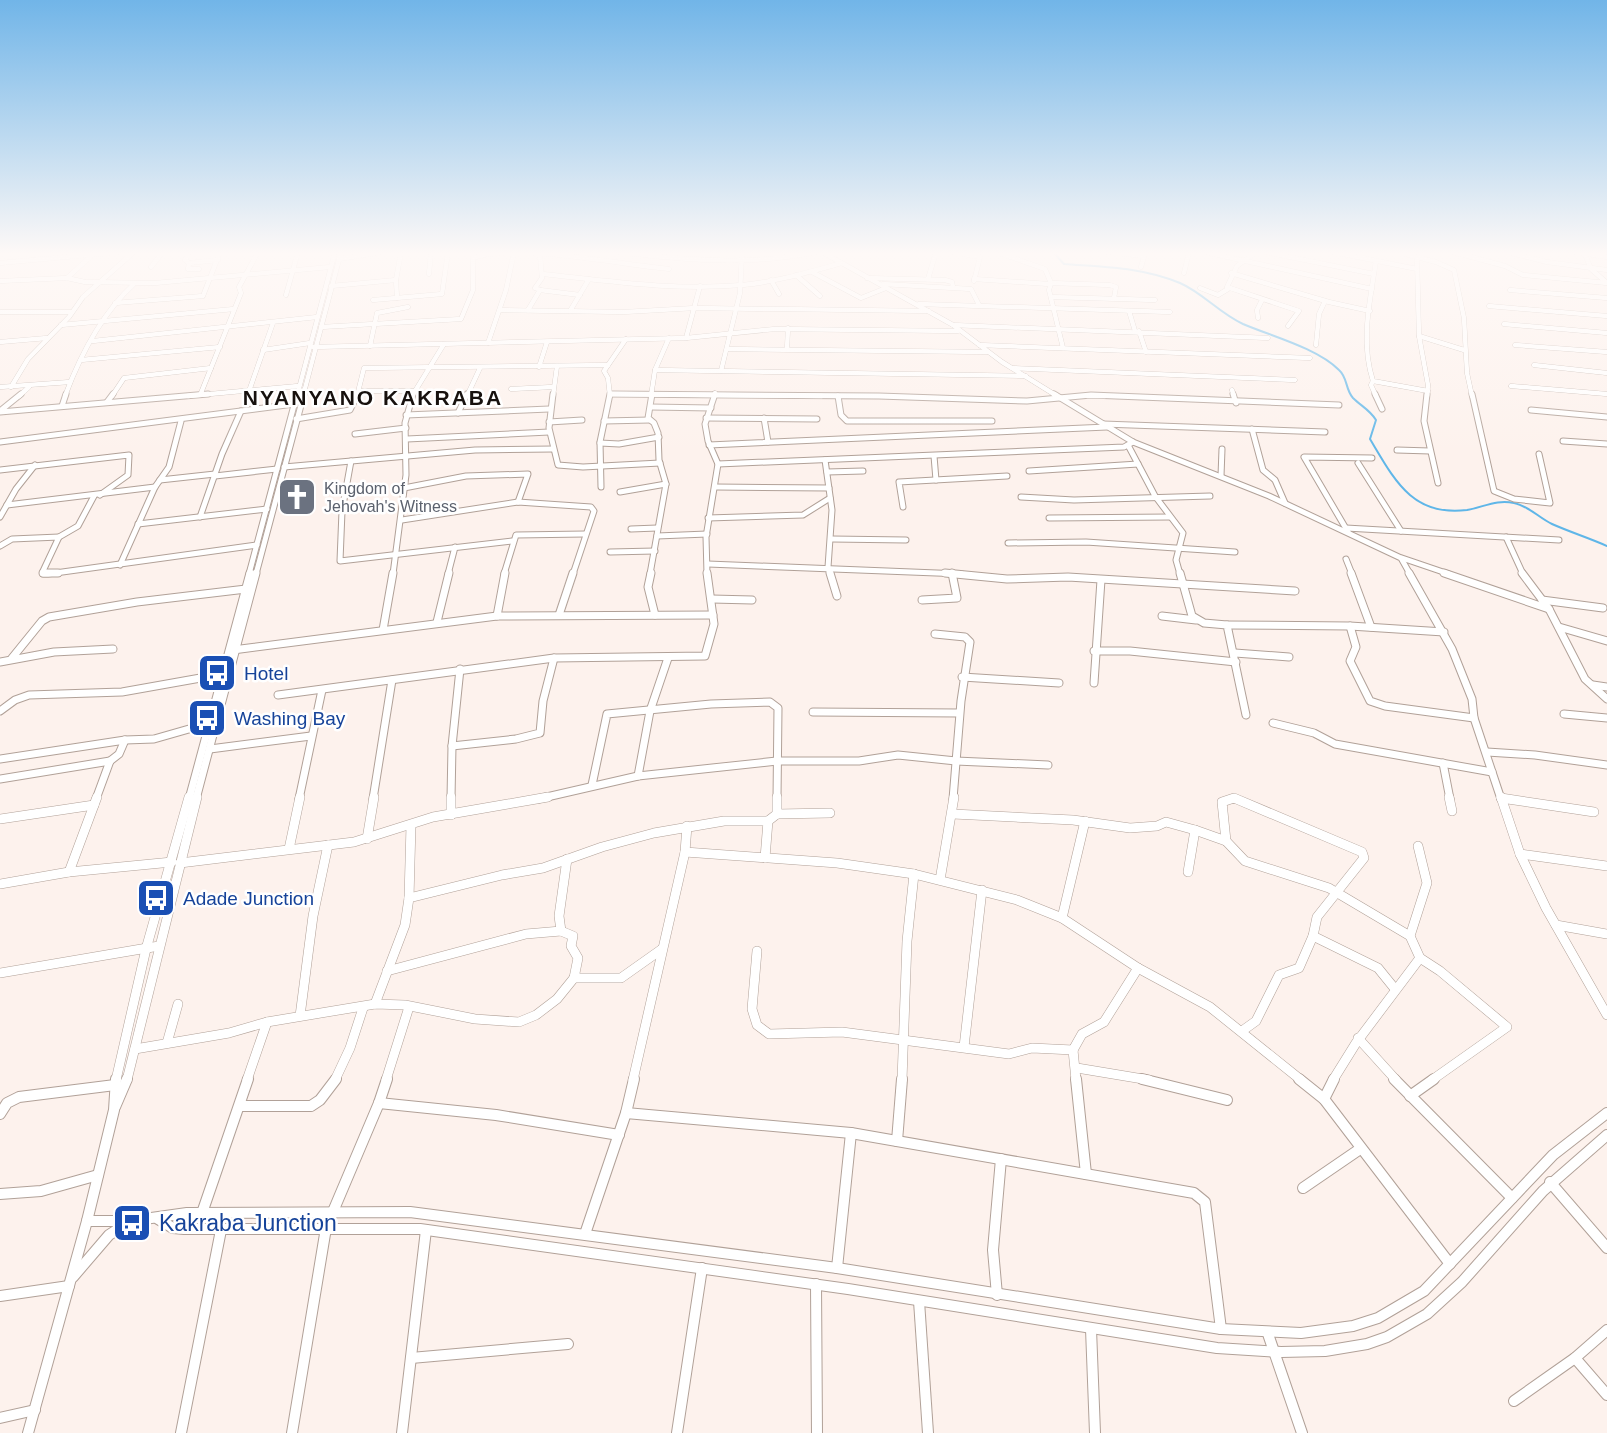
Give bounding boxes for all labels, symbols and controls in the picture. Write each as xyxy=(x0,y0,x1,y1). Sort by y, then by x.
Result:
district label: NYANYANO KAKRABA xyxy=(243,386,503,409)
church icon: Kingdom of Jehovah's Witness xyxy=(276,476,318,518)
place label: Kingdom of Jehovah's Witness xyxy=(324,480,457,515)
bus stop icon: Hotel xyxy=(196,652,238,694)
place label: Hotel xyxy=(244,663,288,684)
bus stop icon: Washing Bay xyxy=(186,697,228,739)
place label: Washing Bay xyxy=(234,708,346,729)
bus stop icon: Adade Junction xyxy=(135,877,177,919)
place label: Adade Junction xyxy=(183,888,314,909)
bus stop icon: Kakraba Junction xyxy=(111,1202,153,1244)
place label: Kakraba Junction xyxy=(159,1210,337,1236)

